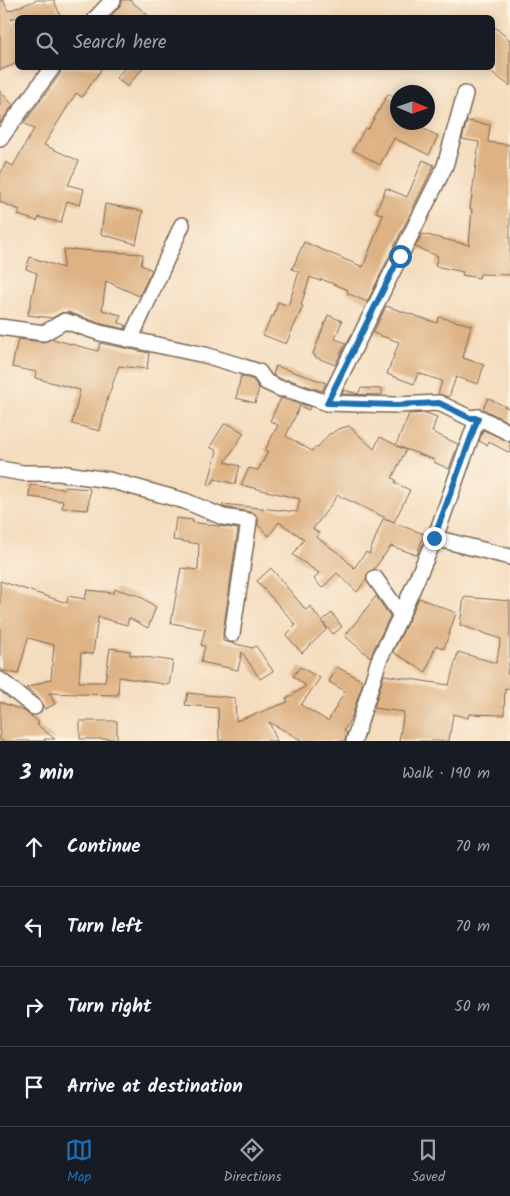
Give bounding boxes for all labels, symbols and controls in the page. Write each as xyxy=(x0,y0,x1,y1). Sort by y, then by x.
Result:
search box xyxy=(15,15,495,70)
text: Search here xyxy=(73,28,167,58)
icon: search xyxy=(33,29,61,57)
north arrow xyxy=(390,85,435,130)
route start xyxy=(389,245,412,268)
route end xyxy=(423,527,446,550)
text: 3 min xyxy=(20,757,74,790)
text: Walk · 190 m xyxy=(402,761,490,786)
text: Continue xyxy=(67,832,140,862)
icon: ahead xyxy=(20,833,48,861)
text: 70 m xyxy=(455,834,490,859)
text: Turn left xyxy=(67,912,142,942)
icon: left xyxy=(20,913,48,941)
text: 70 m xyxy=(455,914,490,939)
text: Turn right xyxy=(67,992,152,1022)
icon: right xyxy=(20,993,48,1021)
text: 50 m xyxy=(454,994,490,1019)
text: Arrive at destination xyxy=(67,1072,243,1102)
icon: arrive xyxy=(20,1073,48,1101)
tab: Map xyxy=(65,1136,93,1188)
tab: Directions xyxy=(223,1136,281,1188)
tab: Saved xyxy=(412,1136,445,1188)

